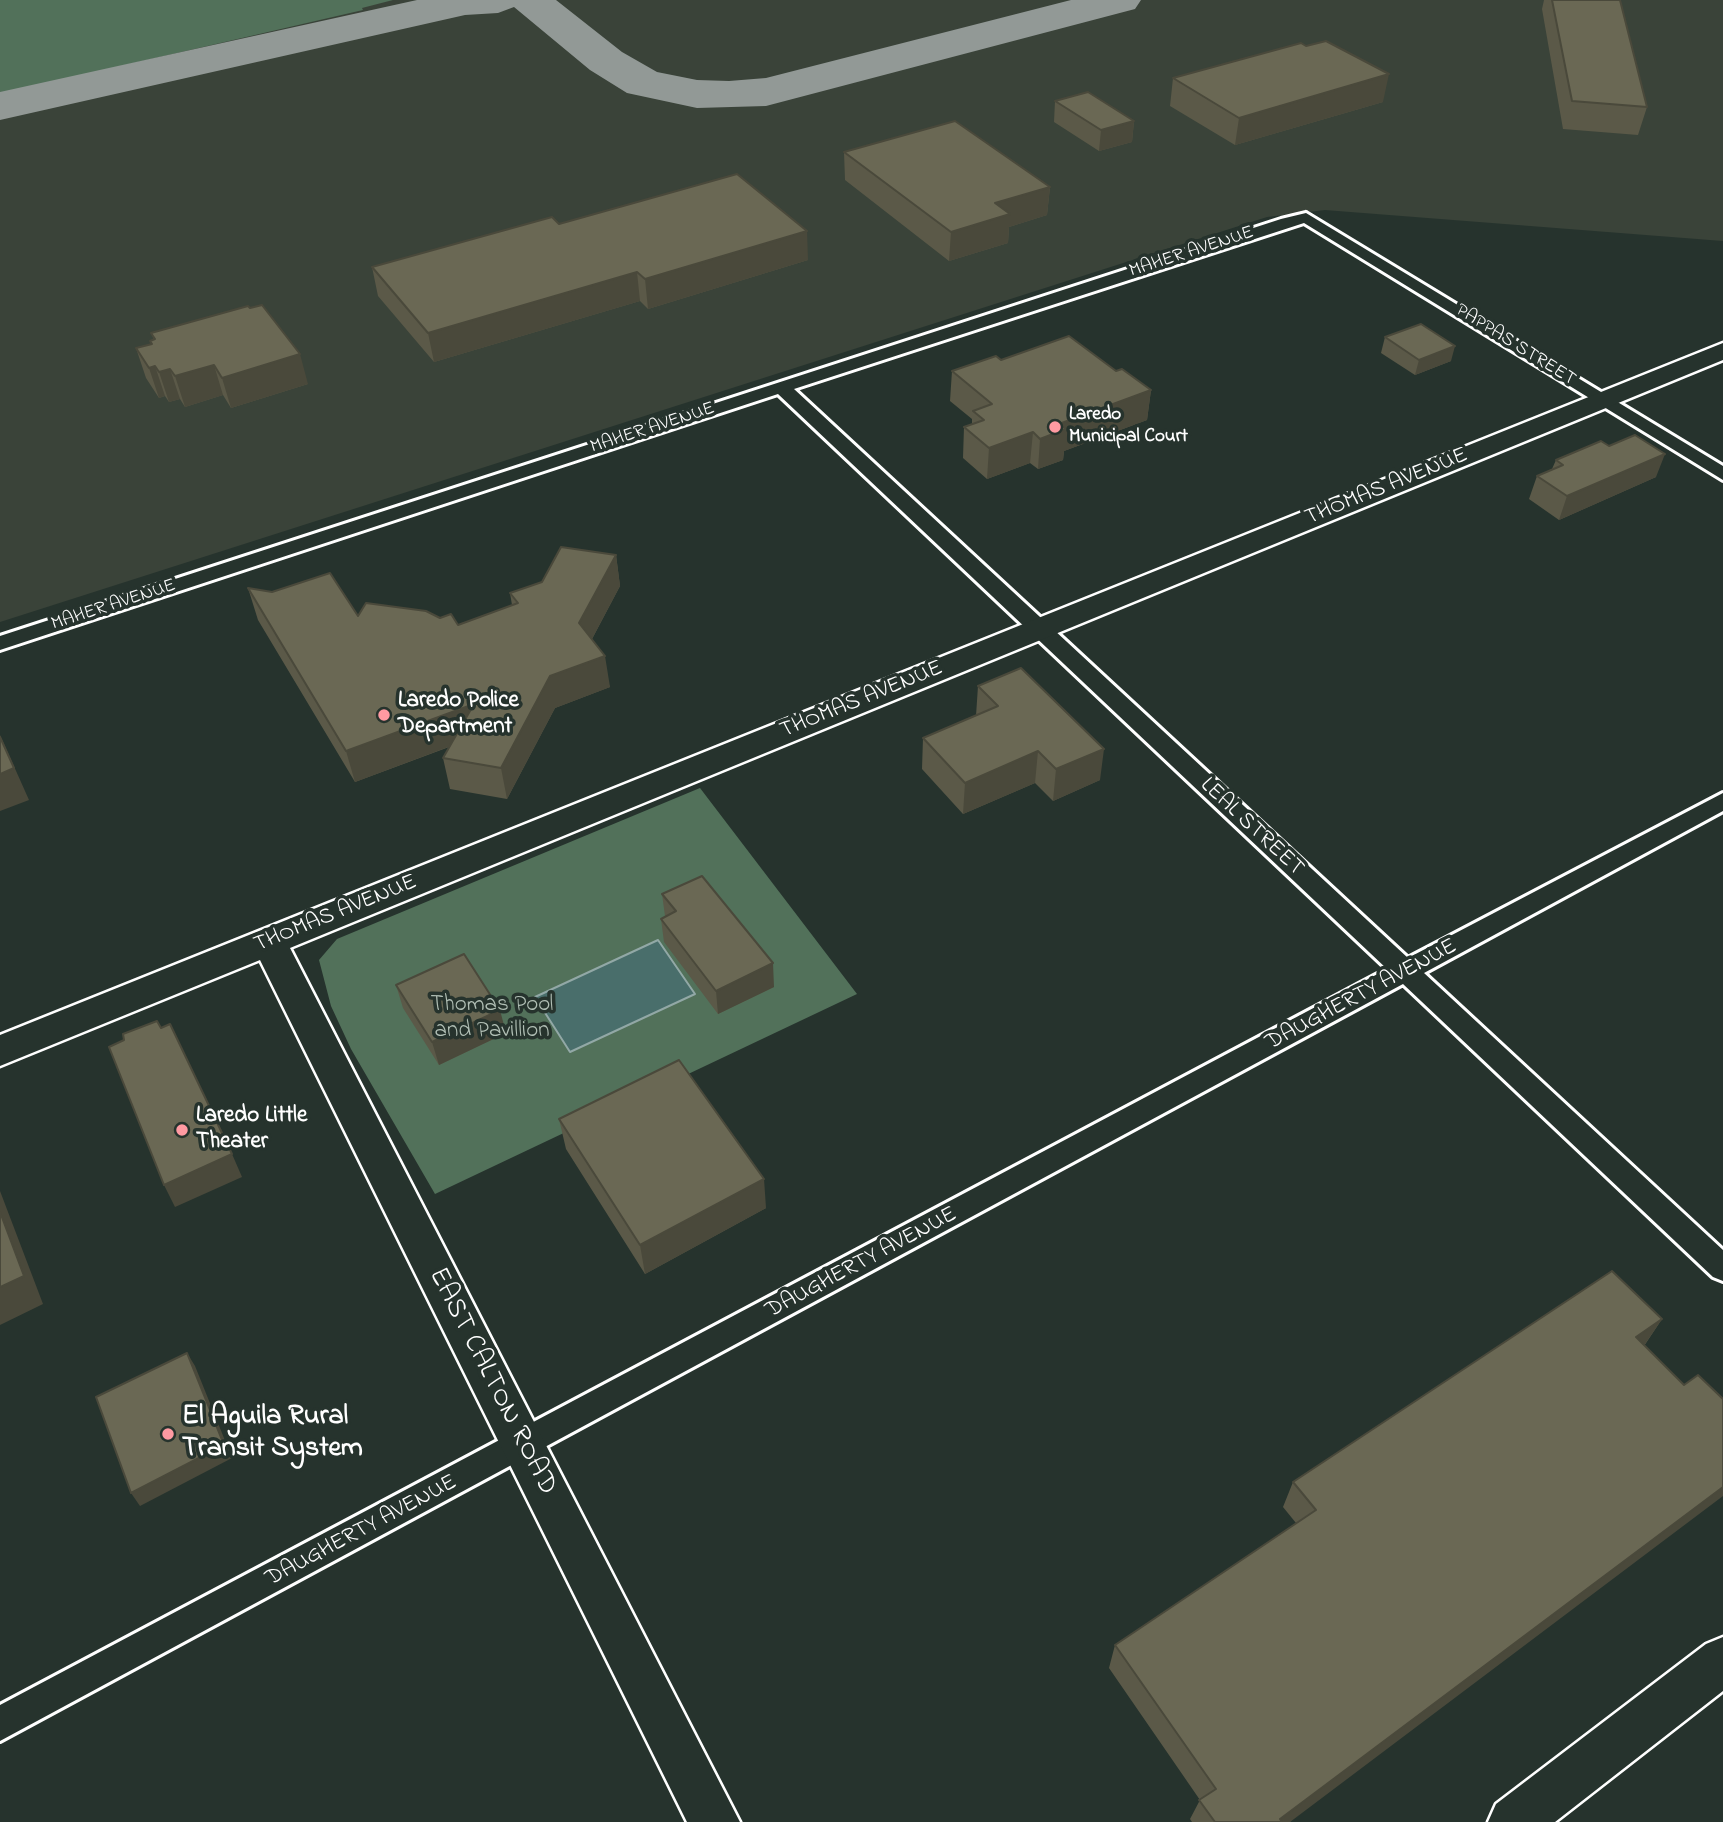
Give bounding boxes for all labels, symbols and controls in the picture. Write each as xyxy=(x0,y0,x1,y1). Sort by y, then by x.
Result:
street label: MAHER AVENUE xyxy=(1127,222,1257,284)
street label: PAPPAS STREET xyxy=(1451,300,1579,392)
street label: MAHER AVENUE xyxy=(588,398,718,460)
place label: Laredo Municipal Court xyxy=(1069,405,1188,449)
marker: Laredo Municipal Court xyxy=(1047,419,1063,435)
street label: THOMAS AVENUE xyxy=(1302,443,1472,533)
street label: MAHER AVENUE xyxy=(49,575,179,637)
street label: THOMAS AVENUE xyxy=(777,656,947,746)
place label: Laredo Police Department xyxy=(398,688,519,742)
marker: Laredo Police Department xyxy=(376,707,392,723)
street label: LEAL STREET xyxy=(1193,773,1309,883)
street label: THOMAS AVENUE xyxy=(251,870,421,960)
street label: DAUGHERTY AVENUE xyxy=(1262,934,1462,1058)
park label: Thomas Pool and Pavillion xyxy=(431,992,553,1046)
place label: Laredo Little Theater xyxy=(196,1103,307,1157)
marker: Laredo Little Theater xyxy=(174,1122,190,1138)
street label: DAUGHERTY AVENUE xyxy=(762,1202,962,1326)
street label: EAST CALTON ROAD xyxy=(419,1263,563,1501)
place label: El Aguila Rural Transit System xyxy=(182,1401,363,1467)
marker: El Aguila Rural Transit System xyxy=(160,1426,176,1442)
street label: DAUGHERTY AVENUE xyxy=(262,1470,462,1594)

